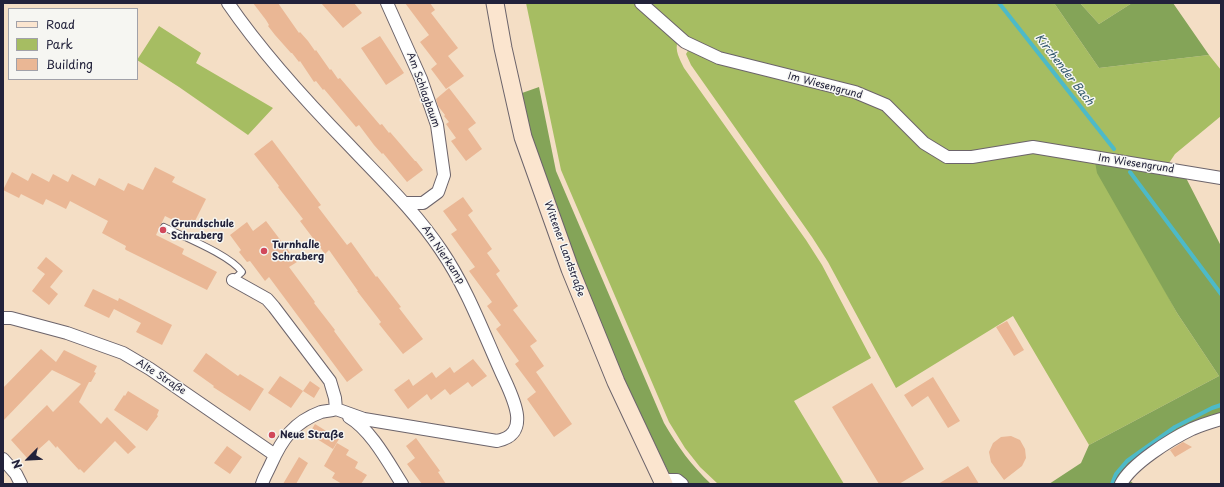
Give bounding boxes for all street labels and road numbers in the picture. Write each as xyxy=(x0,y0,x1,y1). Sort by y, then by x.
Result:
street label: Am Schlagbaum xyxy=(404,51,442,129)
street label: Im Wiesengrund xyxy=(786,70,864,102)
street label: Im Wiesengrund xyxy=(1097,152,1175,176)
street label: Wittener Landstraße xyxy=(541,200,587,298)
street label: Am Nierkamp xyxy=(419,223,467,287)
street label: Alte Straße xyxy=(134,357,188,397)

